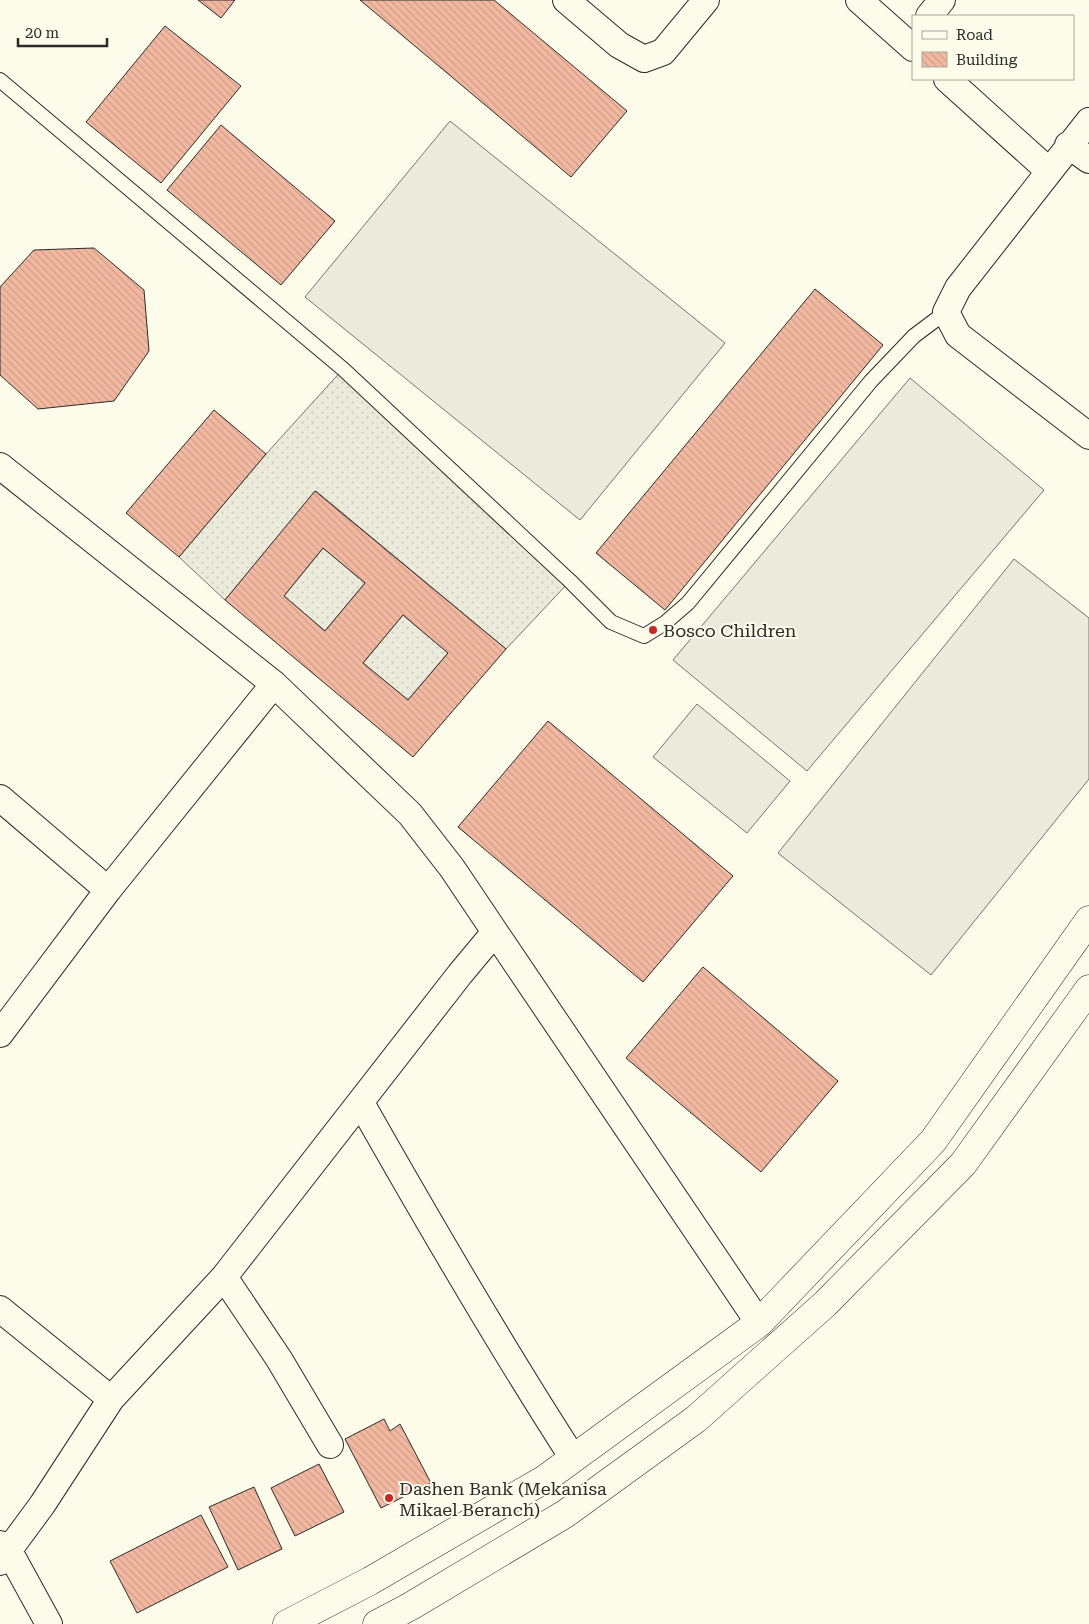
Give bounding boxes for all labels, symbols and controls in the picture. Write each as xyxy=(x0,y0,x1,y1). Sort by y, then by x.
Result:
scale bar xyxy=(18,15,106,47)
legend xyxy=(912,15,1074,80)
text: 20 m xyxy=(25,24,60,42)
text: Road xyxy=(956,26,993,44)
text: Building xyxy=(956,51,1018,69)
place label: Bosco Children xyxy=(663,620,797,641)
marker: Bosco Children xyxy=(647,624,659,636)
place label: Dashen Bank (Mekanisa Mikael Beranch) xyxy=(399,1478,607,1520)
marker: Dashen Bank (Mekanisa Mikael Beranch) xyxy=(383,1492,395,1504)

